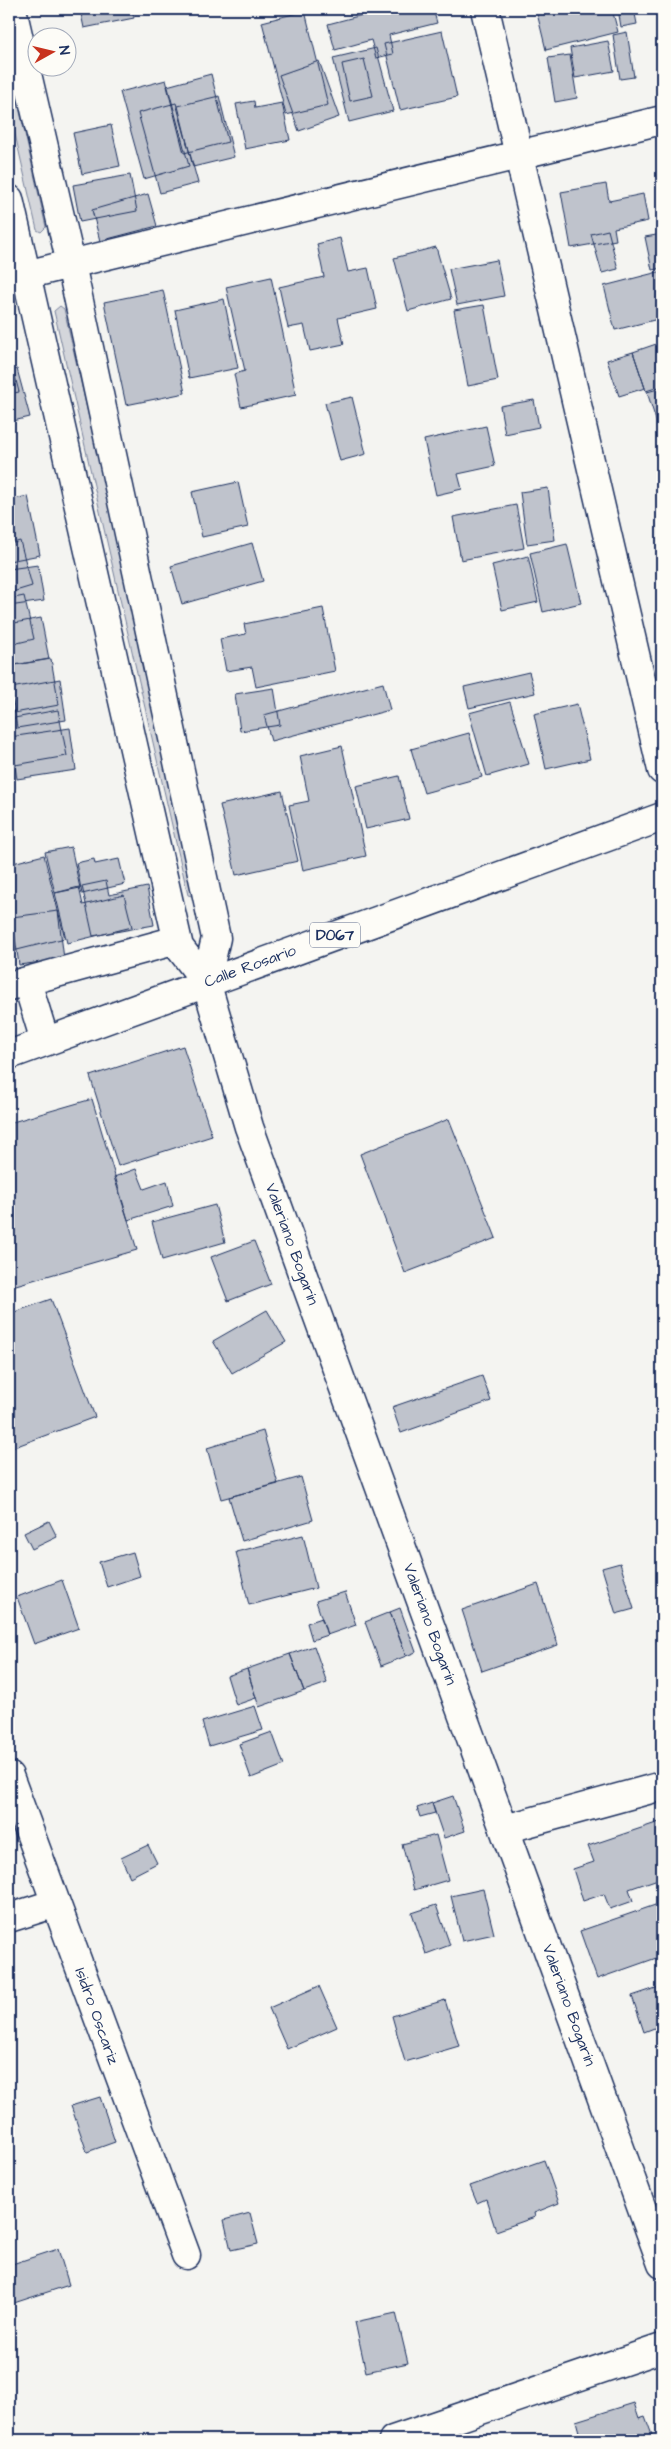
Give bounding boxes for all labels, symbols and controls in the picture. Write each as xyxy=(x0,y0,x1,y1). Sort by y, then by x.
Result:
north arrow xyxy=(28,28,78,78)
text: N xyxy=(53,45,74,56)
road number: D067 xyxy=(310,922,360,948)
street label: Calle Rosario xyxy=(201,939,299,993)
street label: Valeriano Bogarín xyxy=(259,1180,324,1308)
street label: Valeriano Bogarín xyxy=(397,1560,462,1688)
street label: Valeriano Bogarín xyxy=(536,1941,601,2069)
street label: Isidro Oscariz xyxy=(69,1965,125,2068)

